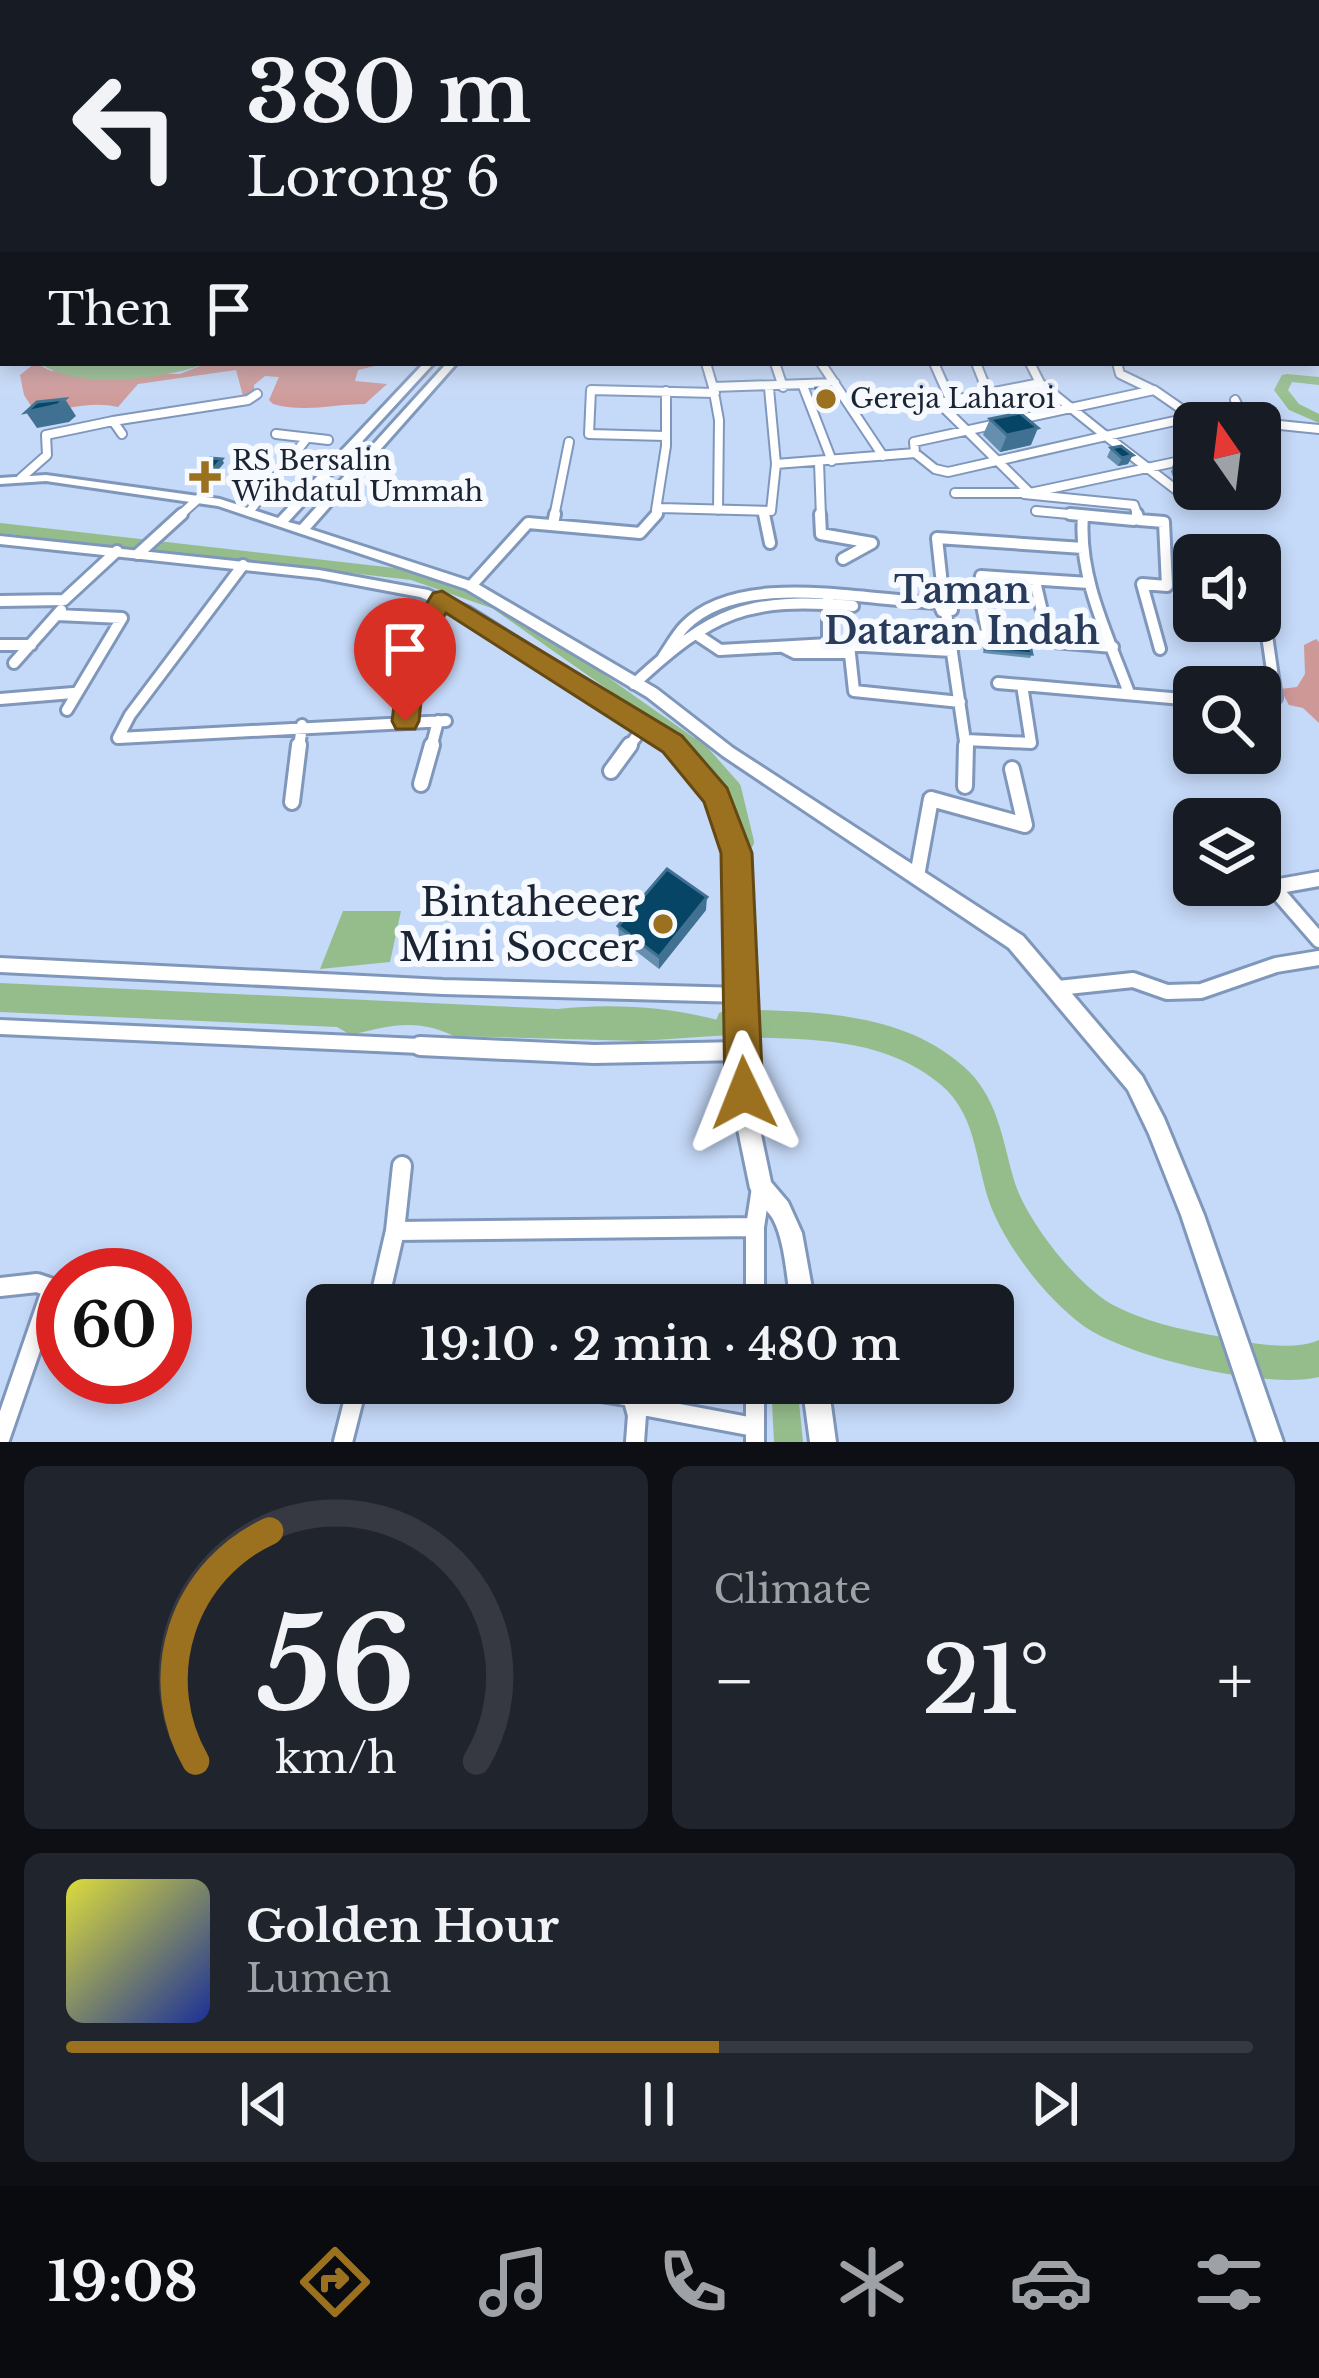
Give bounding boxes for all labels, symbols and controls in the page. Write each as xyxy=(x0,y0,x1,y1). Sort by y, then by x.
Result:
text: 380 m xyxy=(246,41,532,145)
icon: left xyxy=(48,48,204,204)
text: Lorong 6 xyxy=(246,144,500,211)
icon: arrive xyxy=(196,276,262,342)
text: Then xyxy=(48,281,172,337)
place label: Gereja Laharoi xyxy=(850,382,1055,415)
marker: Gereja Laharoi xyxy=(813,386,839,412)
north arrow xyxy=(1173,402,1281,510)
map controls xyxy=(1173,402,1281,906)
place label: RS Bersalin Wihdatul Ummah xyxy=(231,444,483,508)
marker: RS Bersalin Wihdatul Ummah xyxy=(189,461,221,493)
button: sound xyxy=(1173,534,1281,642)
district label: Taman Dataran Indah xyxy=(824,568,1100,654)
pin xyxy=(354,598,456,721)
icon: arrive xyxy=(372,616,438,682)
button: search xyxy=(1173,666,1281,774)
button: layers xyxy=(1173,798,1281,906)
place label: Bintaheeer Mini Soccer xyxy=(398,878,639,972)
marker: Bintaheeer Mini Soccer xyxy=(650,911,676,937)
position arrow xyxy=(681,1030,807,1156)
speed limit sign: 60 xyxy=(36,1248,192,1404)
text: 19:10 · 2 min · 480 m xyxy=(420,1316,900,1372)
text: Climate xyxy=(714,1565,871,1614)
text: 56 xyxy=(257,1589,415,1744)
text: 21° xyxy=(922,1626,1050,1737)
text: − xyxy=(714,1640,755,1722)
text: + xyxy=(1217,1640,1253,1722)
text: km/h xyxy=(275,1730,397,1784)
text: Golden Hour xyxy=(246,1898,559,1954)
text: Lumen xyxy=(246,1954,392,2003)
icon: previous xyxy=(231,2071,297,2137)
icon: pause xyxy=(626,2071,692,2137)
icon: next xyxy=(1022,2071,1088,2137)
icon: directions xyxy=(293,2240,377,2324)
icon: music xyxy=(472,2240,556,2324)
icon: phone xyxy=(651,2240,735,2324)
icon: climate xyxy=(830,2240,914,2324)
icon: car xyxy=(1009,2240,1093,2324)
icon: filters xyxy=(1187,2240,1271,2324)
text: 19:08 xyxy=(47,2249,198,2316)

